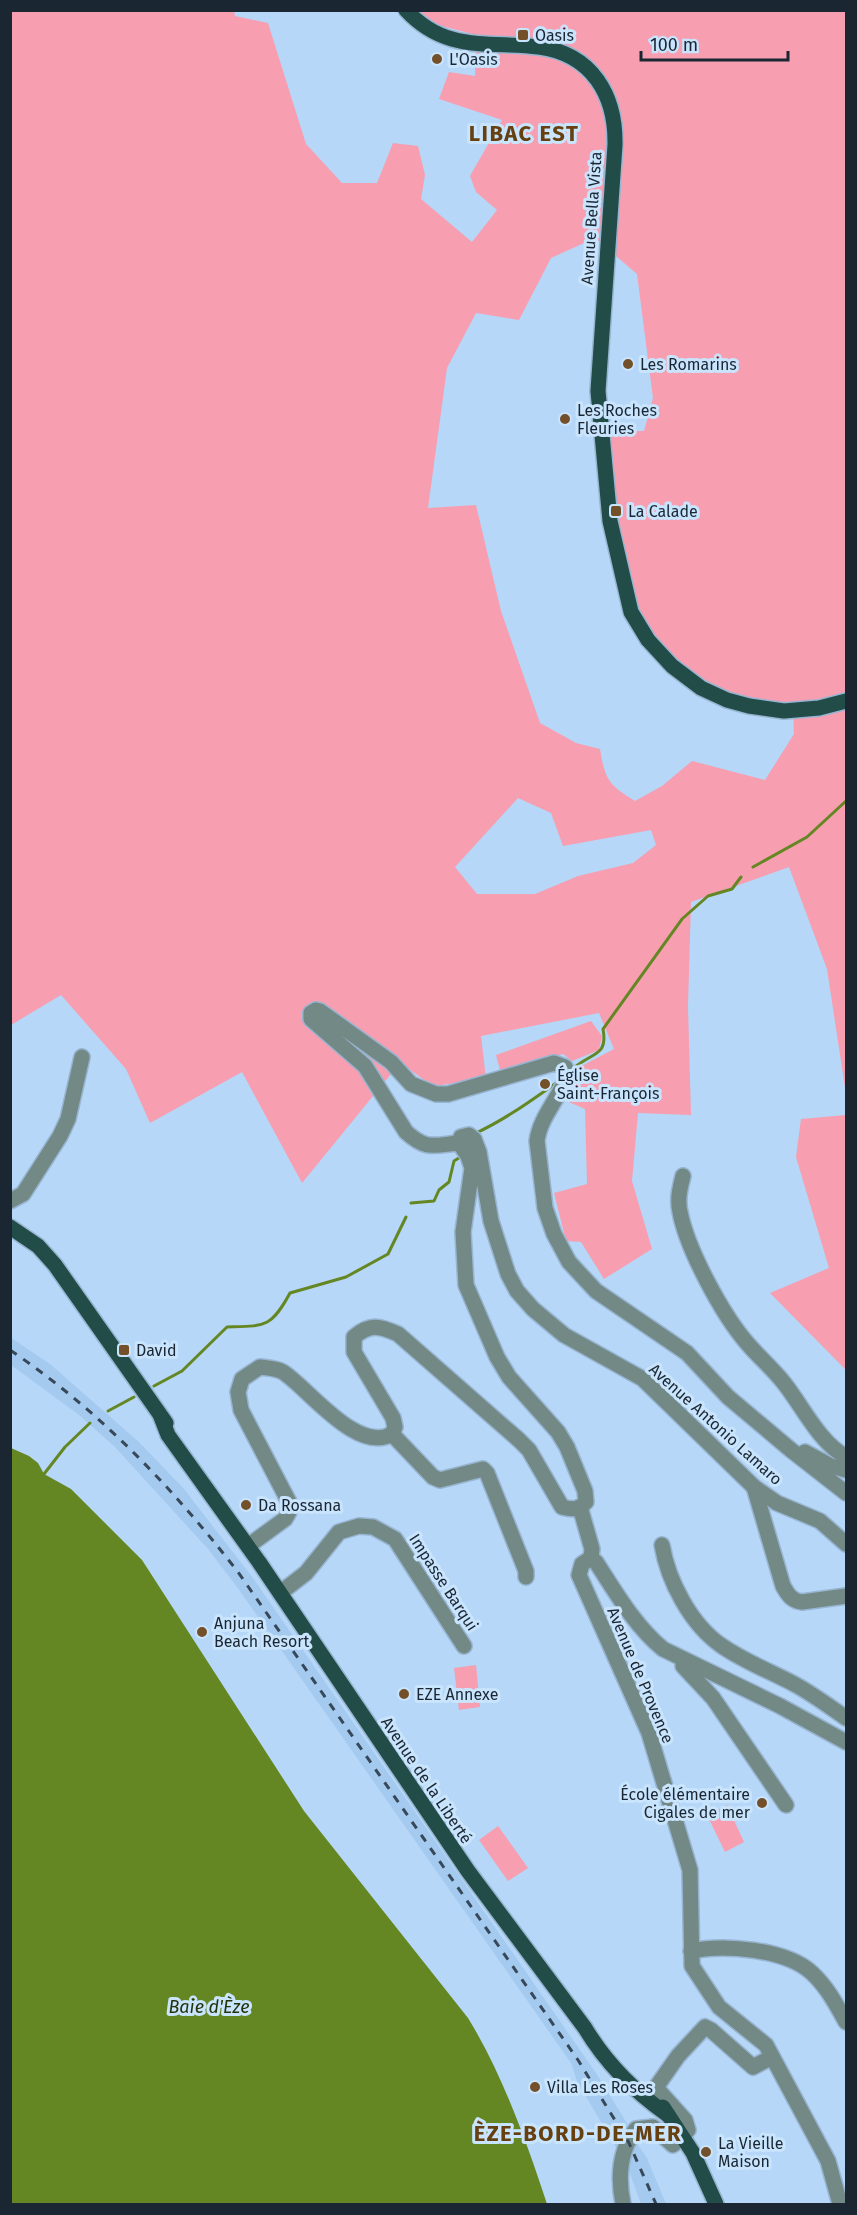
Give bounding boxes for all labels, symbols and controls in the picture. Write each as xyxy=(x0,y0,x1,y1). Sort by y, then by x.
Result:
scale bar xyxy=(641,24,788,62)
place label: Oasis xyxy=(535,26,574,45)
marker: Oasis xyxy=(516,28,530,42)
text: 100 m xyxy=(650,34,698,56)
place label: L'Oasis xyxy=(449,50,498,69)
marker: L'Oasis xyxy=(430,52,444,66)
district label: LIBAC EST xyxy=(469,120,579,147)
street label: Avenue Bella Vista xyxy=(577,151,606,285)
place label: Les Romarins xyxy=(640,355,737,374)
marker: Les Romarins xyxy=(621,357,635,371)
place label: Les Roches Fleuries xyxy=(577,401,657,438)
marker: Les Roches Fleuries xyxy=(558,412,572,426)
place label: La Calade xyxy=(628,502,698,521)
marker: La Calade xyxy=(609,504,623,518)
place label: Église Saint-François xyxy=(557,1065,660,1104)
marker: Église Saint-François xyxy=(538,1077,552,1091)
place label: David xyxy=(136,1341,177,1360)
marker: David xyxy=(117,1343,131,1357)
street label: Avenue Antonio Lamaro xyxy=(645,1360,786,1489)
place label: Da Rossana xyxy=(258,1496,341,1515)
marker: Da Rossana xyxy=(239,1498,253,1512)
street label: Impasse Barqui xyxy=(405,1530,482,1634)
street label: Avenue de Provence xyxy=(603,1604,678,1746)
place label: Anjuna Beach Resort xyxy=(214,1614,309,1651)
marker: Anjuna Beach Resort xyxy=(195,1625,209,1639)
place label: EZE Annexe xyxy=(416,1685,498,1704)
marker: EZE Annexe xyxy=(397,1687,411,1701)
street label: Avenue de la Liberté xyxy=(377,1713,476,1847)
place label: École élémentaire Cigales de mer xyxy=(620,1784,751,1822)
marker: École élémentaire Cigales de mer xyxy=(755,1796,769,1810)
water label: Baie d'Èze xyxy=(169,1995,249,2018)
place label: Villa Les Roses xyxy=(547,2078,653,2097)
marker: Villa Les Roses xyxy=(528,2080,542,2094)
district label: ÈZE-BORD-DE-MER xyxy=(474,2120,682,2147)
place label: La Vieille Maison xyxy=(718,2134,783,2171)
marker: La Vieille Maison xyxy=(699,2145,713,2159)

